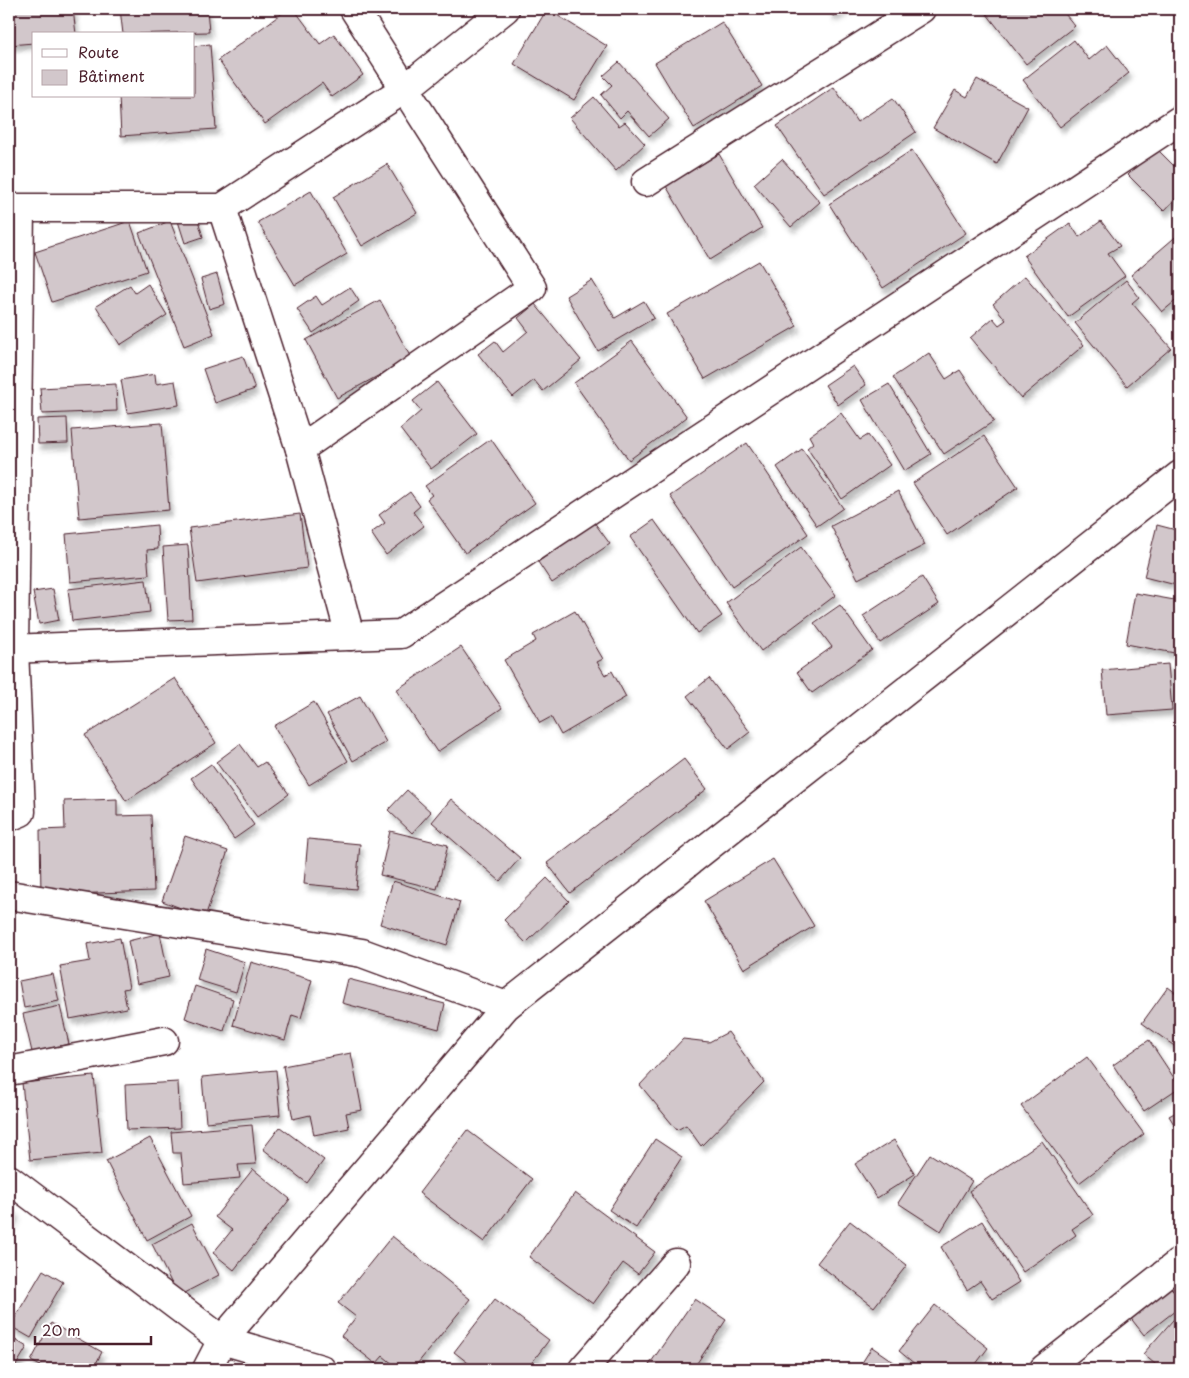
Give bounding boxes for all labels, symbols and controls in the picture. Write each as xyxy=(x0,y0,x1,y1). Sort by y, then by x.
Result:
legend xyxy=(32,32,195,98)
text: Route xyxy=(78,40,119,63)
text: Bâtiment xyxy=(78,64,145,87)
scale bar xyxy=(35,1313,151,1345)
text: 20 m xyxy=(42,1318,81,1341)

